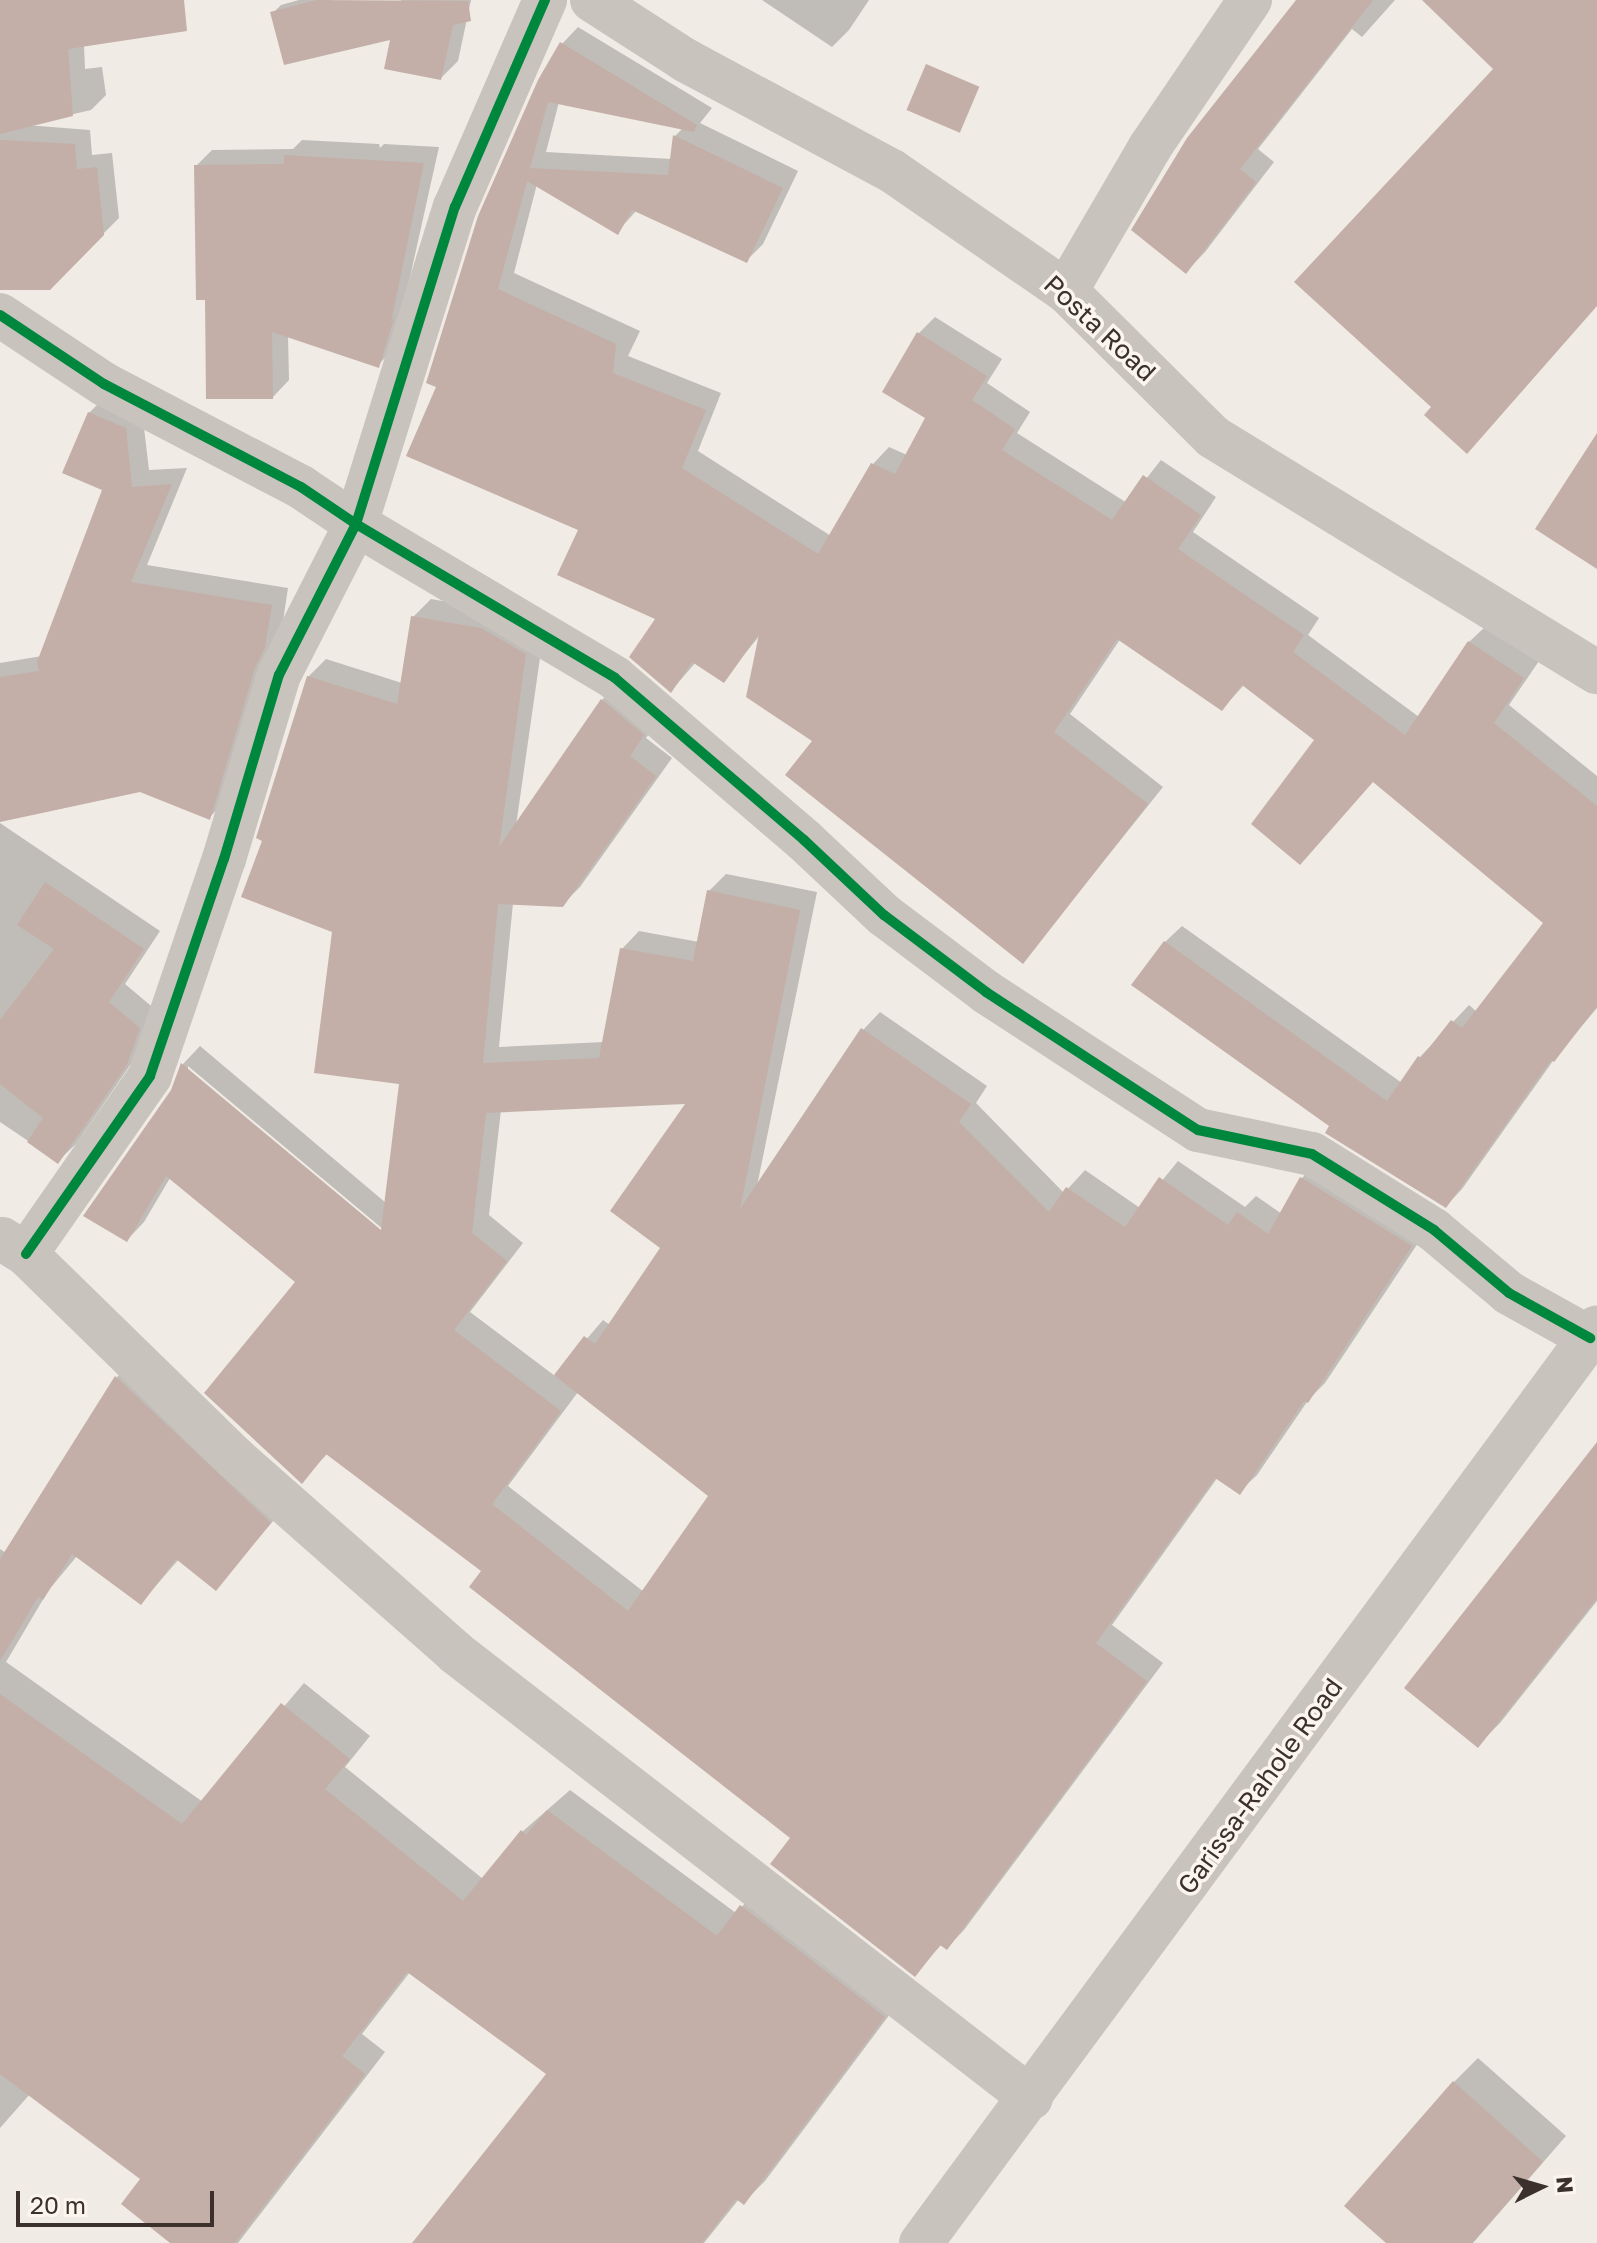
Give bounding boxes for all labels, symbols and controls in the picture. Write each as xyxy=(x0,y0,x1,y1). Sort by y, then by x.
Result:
street label: Posta Road xyxy=(1038,268,1162,388)
street label: Garissa-Rahole Road xyxy=(1171,1672,1349,1900)
north arrow xyxy=(1501,2147,1581,2227)
scale bar xyxy=(20,2175,218,2225)
text: N xyxy=(1551,2175,1580,2194)
text: 20 m xyxy=(30,2190,86,2219)

